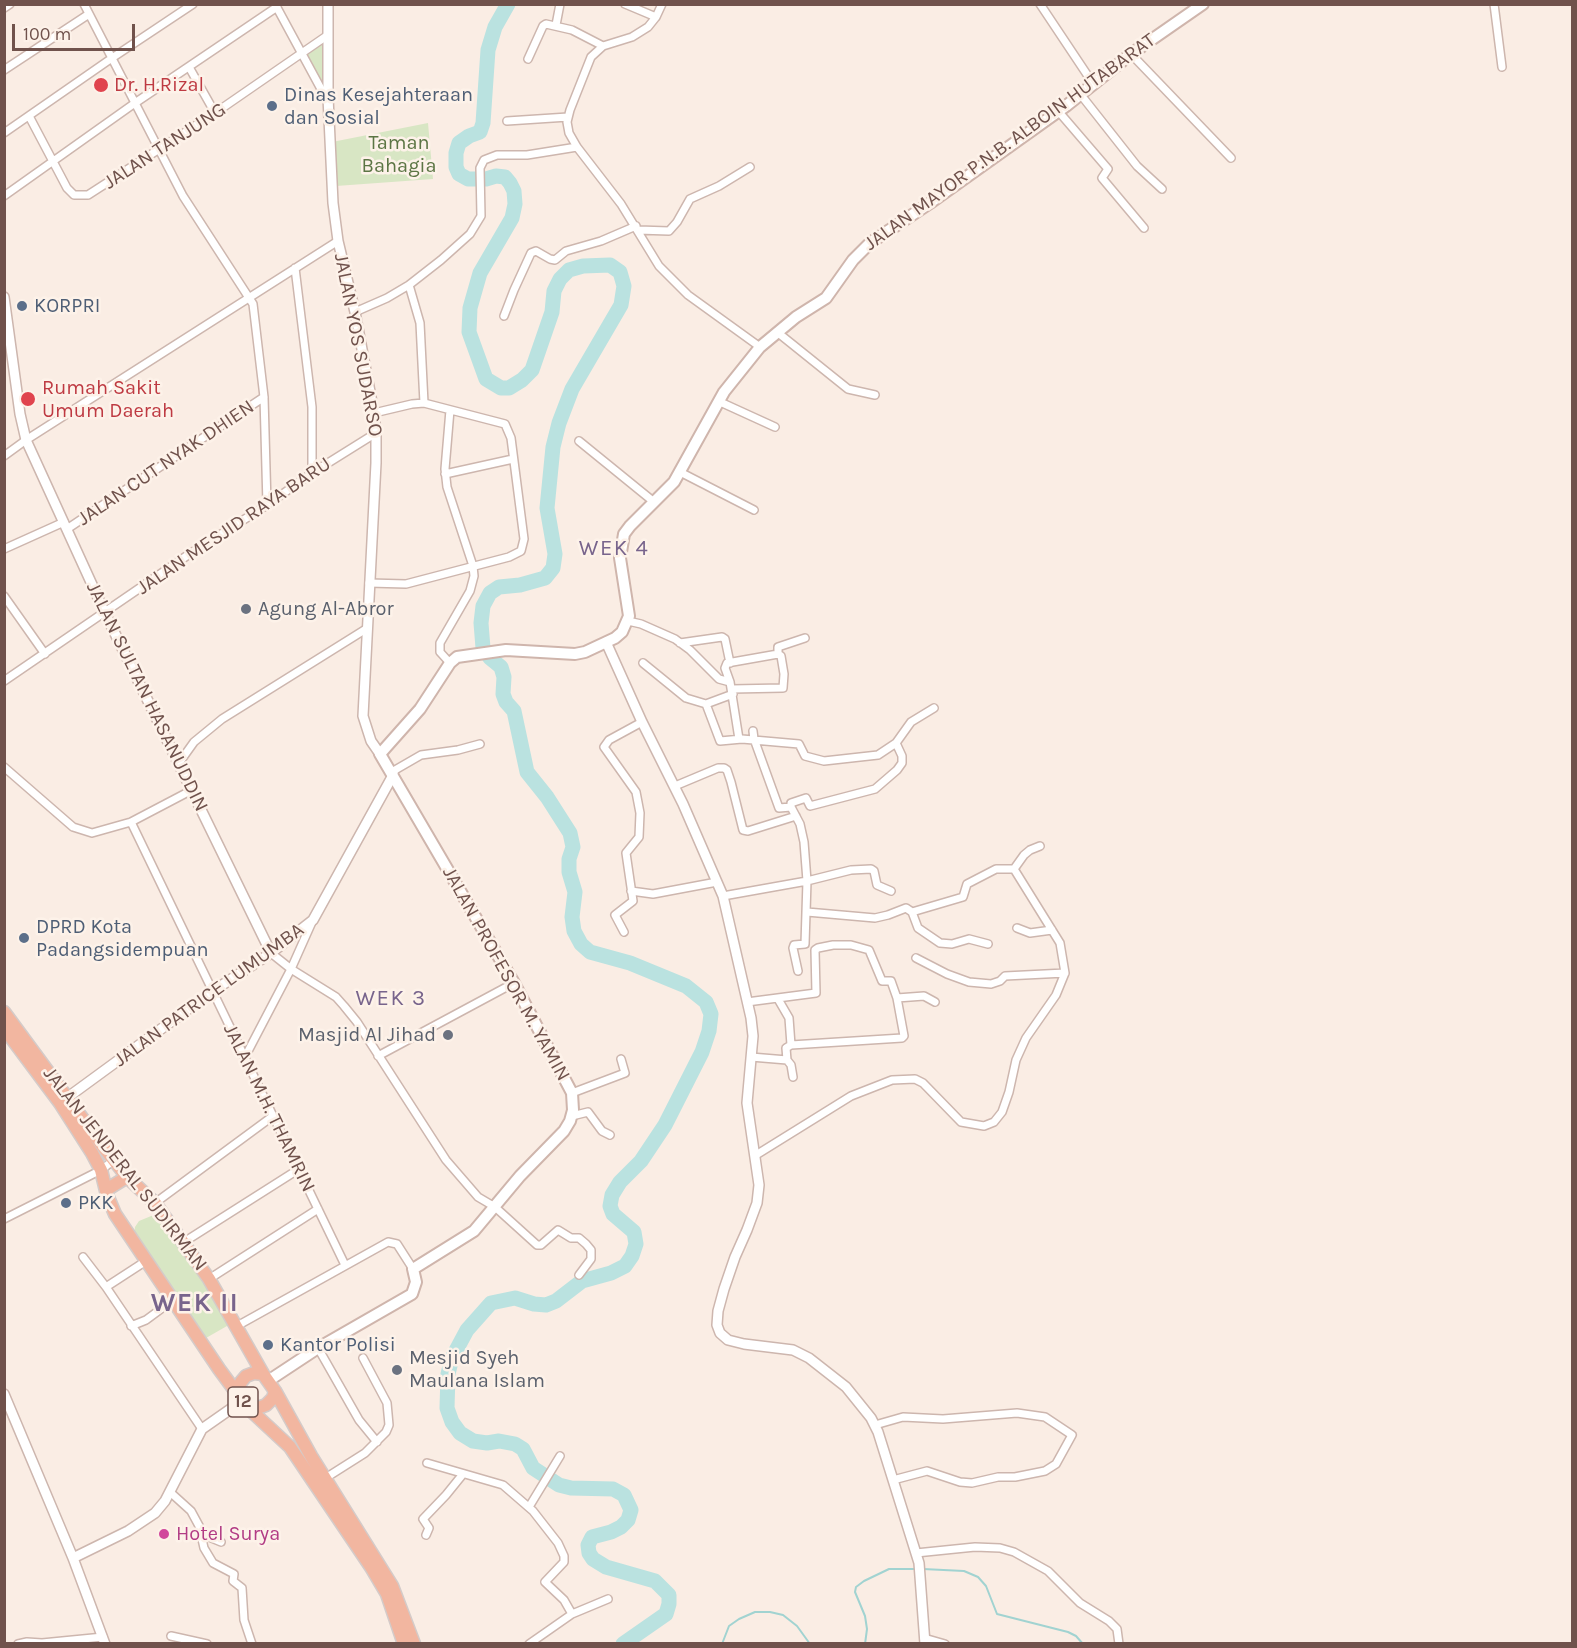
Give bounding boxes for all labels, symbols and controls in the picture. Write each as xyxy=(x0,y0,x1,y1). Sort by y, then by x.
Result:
scale bar xyxy=(15,12,138,50)
text: 100 m xyxy=(23,23,71,45)
street label: JALAN MAYOR P.N.B. ALBOIN HUTABARAT xyxy=(860,28,1160,256)
place label: Dr. H.Rizal xyxy=(114,73,204,97)
marker: Dr. H.Rizal xyxy=(92,76,110,94)
place label: Dinas Kesejahteraan dan Sosial xyxy=(284,83,473,130)
street label: JALAN TANJUNG xyxy=(99,98,231,194)
marker: Dinas Kesejahteraan dan Sosial xyxy=(265,99,279,113)
park label: Taman Bahagia xyxy=(362,131,436,178)
street label: JALAN YOS SUDARSO xyxy=(328,251,388,439)
place label: KORPRI xyxy=(34,294,100,318)
marker: KORPRI xyxy=(15,299,29,313)
place label: Rumah Sakit Umum Daerah xyxy=(42,376,174,423)
marker: Rumah Sakit Umum Daerah xyxy=(19,390,37,408)
street label: JALAN CUT NYAK DHIEN xyxy=(73,395,259,531)
street label: JALAN MESJID RAYA BARU xyxy=(132,452,336,600)
district label: WEK 4 xyxy=(579,536,649,562)
street label: JALAN SULTAN HASANUDDIN xyxy=(81,578,213,816)
place label: Agung Al-Abror xyxy=(258,597,394,621)
marker: Agung Al-Abror xyxy=(239,602,253,616)
street label: JALAN PROFESOR M. YAMIN xyxy=(437,863,575,1085)
place label: DPRD Kota Padangsidempuan xyxy=(36,915,208,962)
street label: JALAN PATRICE LUMUMBA xyxy=(109,918,309,1072)
marker: DPRD Kota Padangsidempuan xyxy=(17,931,31,945)
district label: WEK 3 xyxy=(355,986,427,1012)
street label: JALAN M.H. THAMRIN xyxy=(218,1020,320,1196)
place label: Masjid Al Jihad xyxy=(298,1023,436,1047)
marker: Masjid Al Jihad xyxy=(441,1028,455,1042)
street label: JALAN JENDERAL SUDIRMAN xyxy=(38,1062,212,1276)
place label: PKK xyxy=(78,1191,113,1215)
marker: PKK xyxy=(59,1196,73,1210)
district label: WEK II xyxy=(151,1288,239,1320)
place label: Kantor Polisi xyxy=(280,1333,396,1357)
marker: Kantor Polisi xyxy=(261,1338,275,1352)
place label: Mesjid Syeh Maulana Islam xyxy=(409,1346,545,1393)
marker: Mesjid Syeh Maulana Islam xyxy=(390,1363,404,1377)
road number: 12 xyxy=(228,1387,258,1417)
place label: Hotel Surya xyxy=(176,1522,280,1546)
marker: Hotel Surya xyxy=(157,1527,171,1541)

